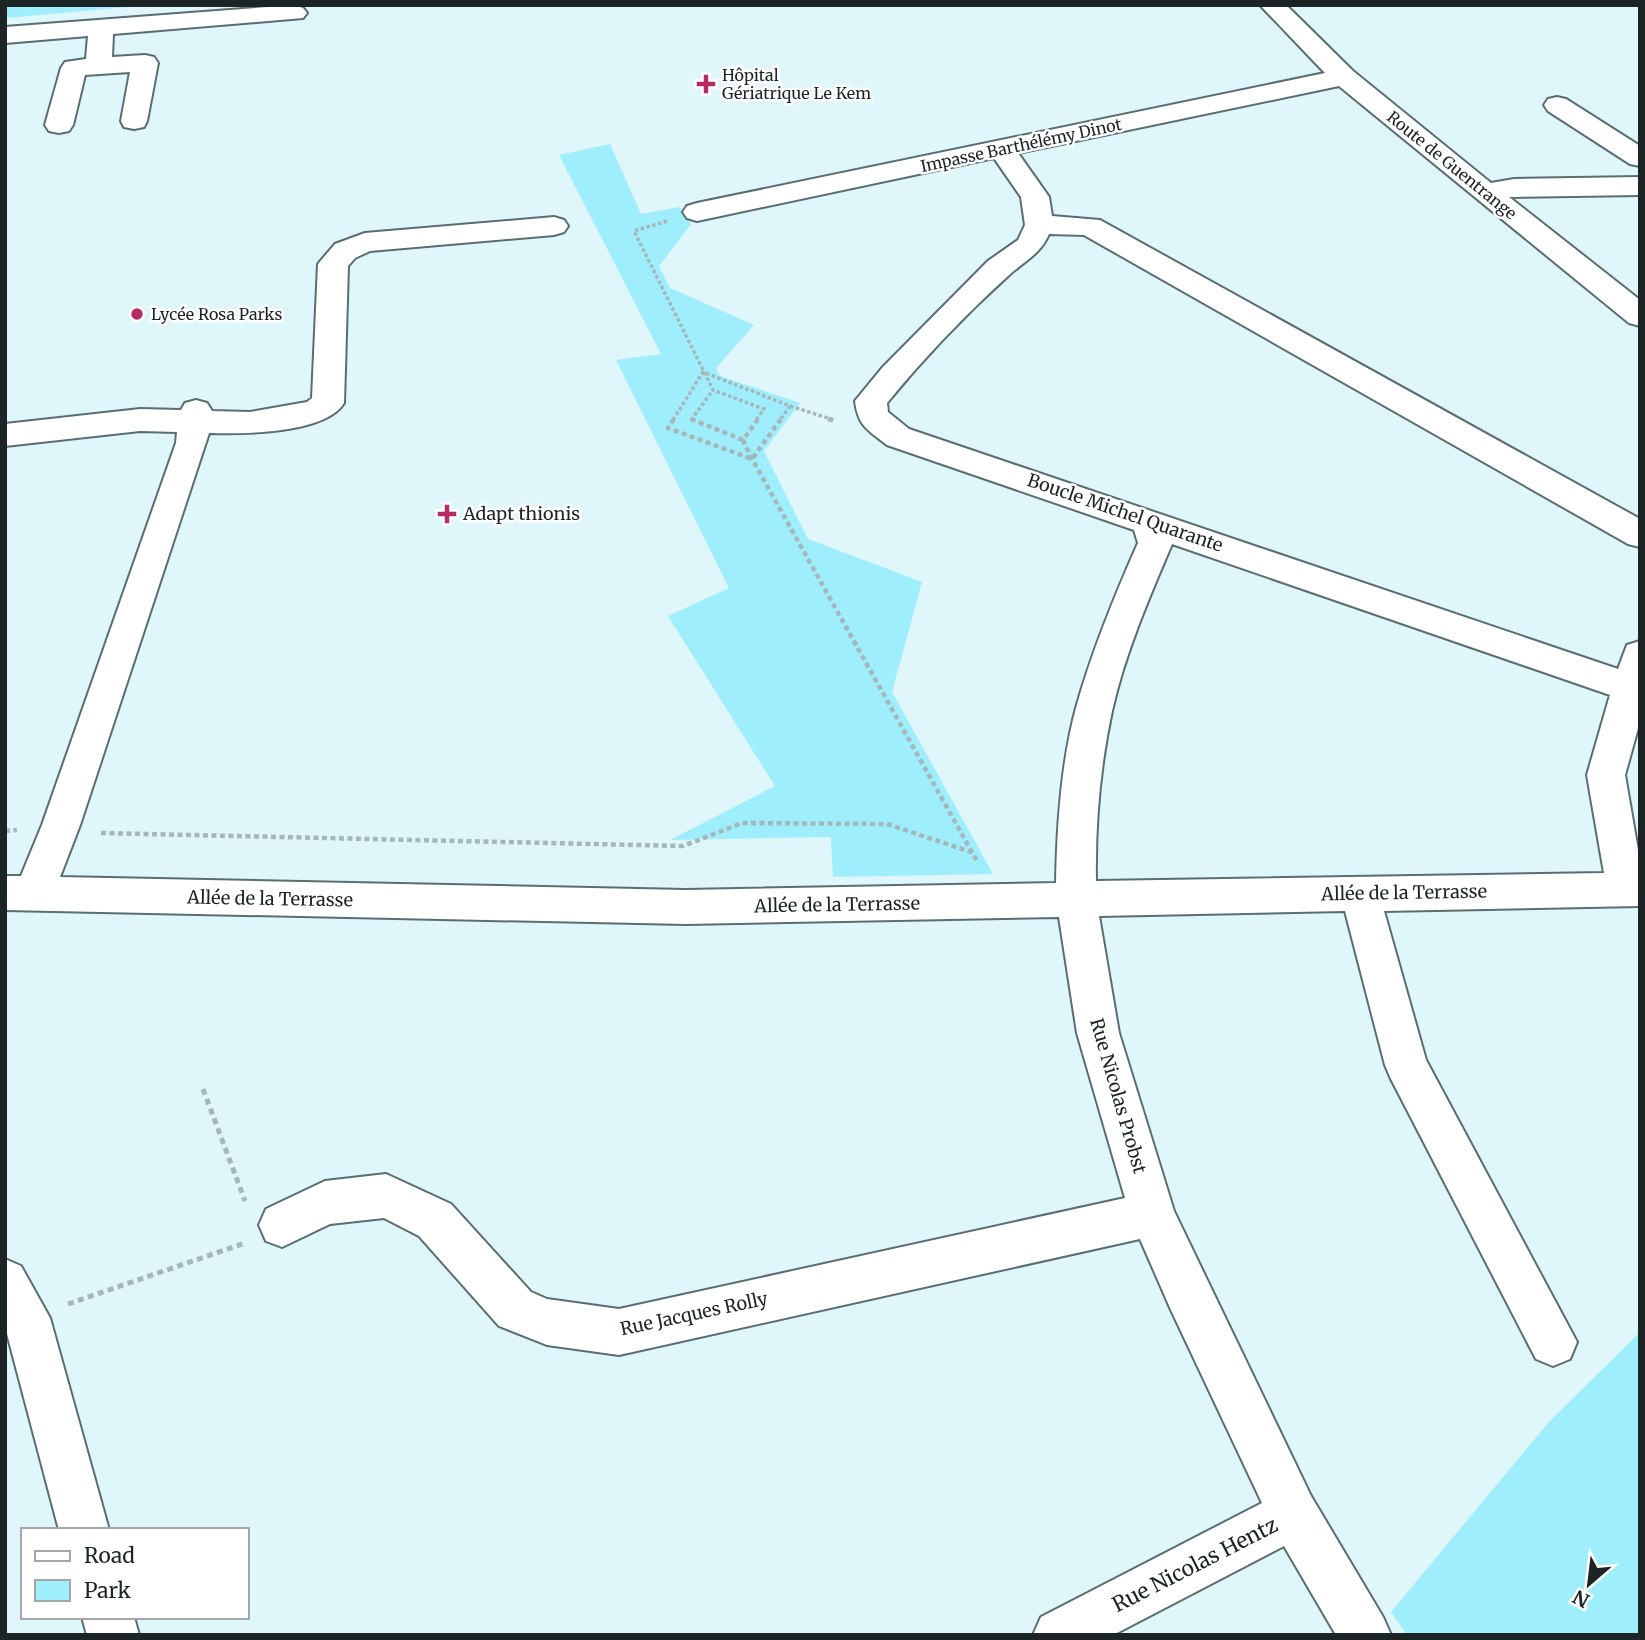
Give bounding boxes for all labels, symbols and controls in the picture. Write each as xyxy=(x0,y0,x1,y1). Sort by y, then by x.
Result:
place label: Hôpital Gériatrique Le Kem xyxy=(722,65,871,103)
marker: Hôpital Gériatrique Le Kem xyxy=(696,74,716,94)
street label: Route de Guentrange xyxy=(1383,107,1521,223)
street label: Impasse Barthélémy Dinot xyxy=(919,114,1124,176)
place label: Lycée Rosa Parks xyxy=(151,304,282,324)
marker: Lycée Rosa Parks xyxy=(129,306,145,322)
street label: Boucle Michel Quarante xyxy=(1024,468,1226,557)
place label: Adapt thionis xyxy=(462,502,580,525)
marker: Adapt thionis xyxy=(437,504,457,524)
street label: Allée de la Terrasse xyxy=(1320,880,1487,905)
street label: Allée de la Terrasse xyxy=(186,886,353,911)
street label: Allée de la Terrasse xyxy=(753,892,920,917)
street label: Rue Nicolas Probst xyxy=(1085,1015,1152,1176)
street label: Rue Jacques Rolly xyxy=(618,1287,770,1340)
street label: Rue Nicolas Hentz xyxy=(1107,1511,1282,1618)
legend xyxy=(21,1528,248,1619)
text: Road xyxy=(84,1542,135,1569)
north arrow xyxy=(1554,1549,1624,1619)
text: Park xyxy=(84,1577,131,1604)
text: N xyxy=(1569,1585,1593,1613)

